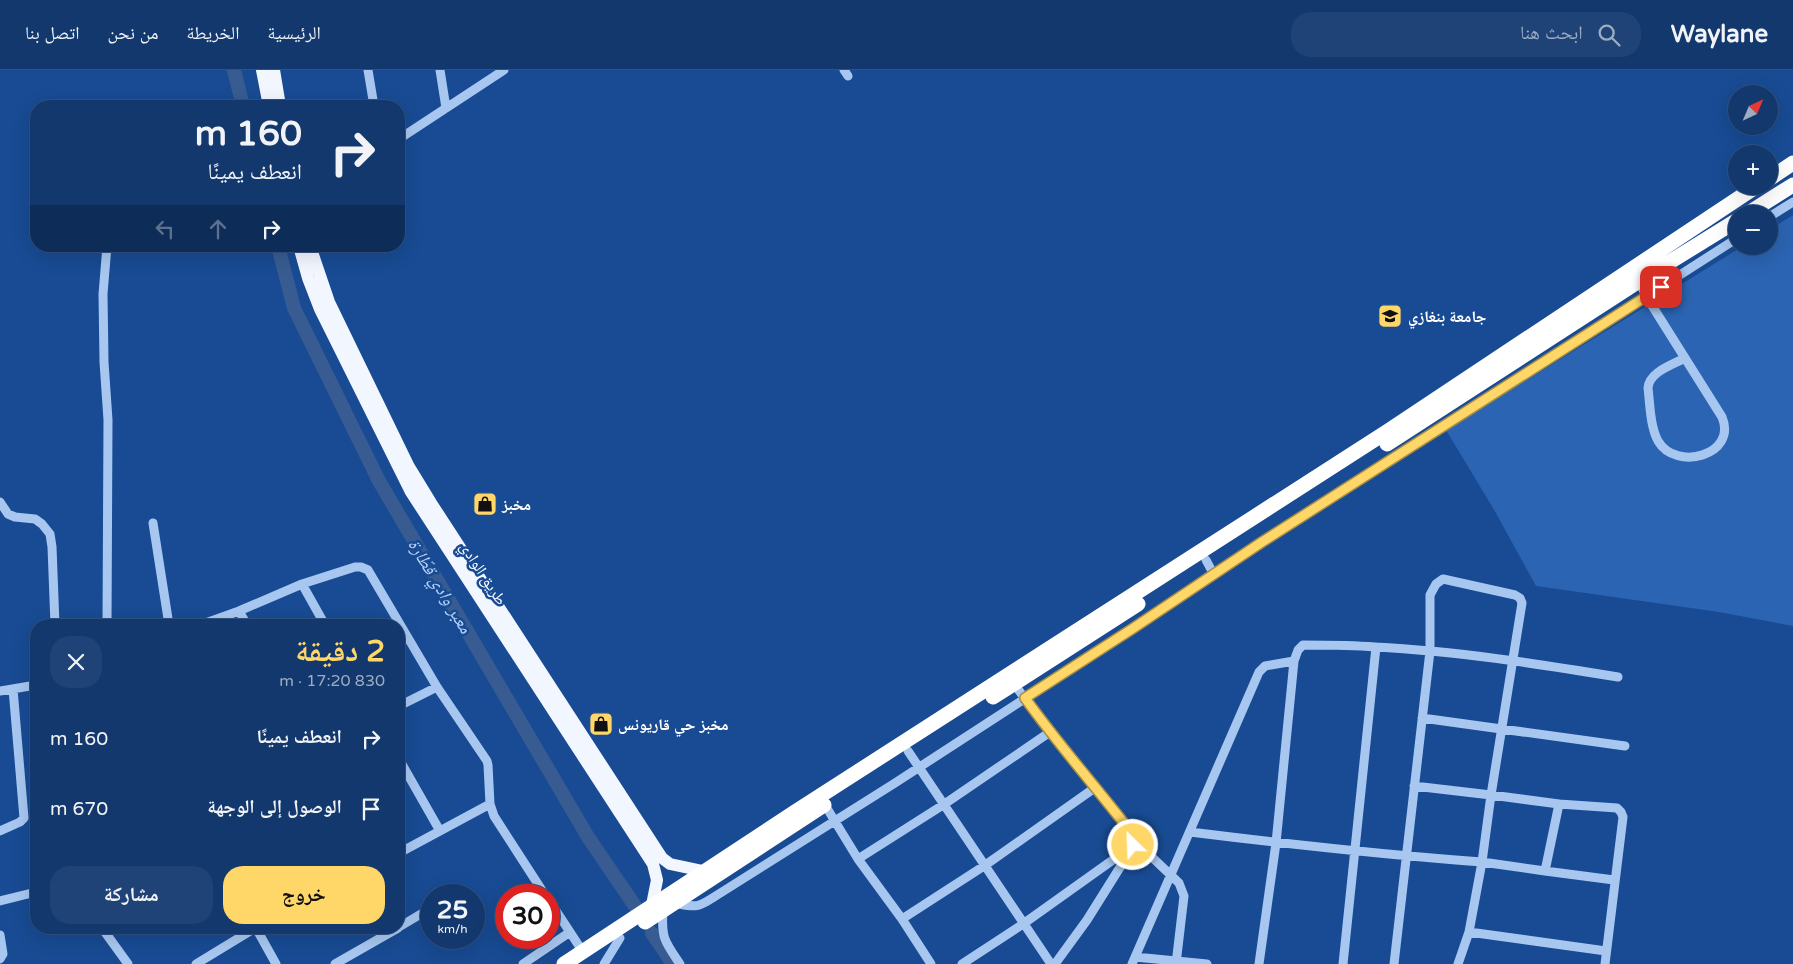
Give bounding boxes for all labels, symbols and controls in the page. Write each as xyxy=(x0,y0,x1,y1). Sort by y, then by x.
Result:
search box xyxy=(1291,12,1641,57)
text: Waylane xyxy=(1671,20,1768,49)
icon: search xyxy=(1595,21,1623,49)
text: اتصل بنا xyxy=(25,22,80,44)
text: من نحن xyxy=(108,22,158,44)
text: الخريطة xyxy=(186,22,239,44)
text: الرئيسية xyxy=(267,22,321,44)
text: ابحث هنا xyxy=(1520,22,1583,44)
north arrow xyxy=(1728,85,1778,135)
map controls xyxy=(1728,85,1778,255)
text: 160 m xyxy=(195,113,302,155)
icon: right xyxy=(320,120,385,185)
button: + xyxy=(1728,145,1778,195)
text: انعطف يمينًا xyxy=(208,159,302,185)
button: − xyxy=(1728,205,1778,255)
icon: left xyxy=(151,215,179,243)
icon: ahead xyxy=(204,215,232,243)
icon: right xyxy=(257,215,285,243)
pin xyxy=(1640,266,1682,308)
icon: arrive xyxy=(1647,273,1675,301)
school or university icon: جامعة بنغازي xyxy=(1377,303,1403,329)
place label: جامعة بنغازي xyxy=(1408,307,1486,329)
shop icon: مخبز xyxy=(472,491,498,517)
place label: مخبز xyxy=(501,495,531,515)
water label: معبر وادي قطّارة xyxy=(400,535,477,640)
street label: طريق الوادي xyxy=(453,538,511,610)
text: 2 دقيقة xyxy=(295,633,385,670)
button: close xyxy=(50,636,102,688)
text: 830 m · 17:20 xyxy=(279,671,385,691)
shop icon: مخبز حي قاريونس xyxy=(588,711,614,737)
place label: مخبز حي قاريونس xyxy=(618,715,729,737)
icon: right xyxy=(357,725,385,753)
text: انعطف يمينًا xyxy=(256,726,342,748)
text: 160 m xyxy=(50,728,108,750)
icon: arrive xyxy=(357,795,385,823)
text: الوصول إلى الوجهة xyxy=(207,796,342,818)
text: 670 m xyxy=(50,798,108,820)
position arrow xyxy=(1106,818,1158,870)
button: مشاركة xyxy=(50,866,213,924)
button: خروج xyxy=(223,866,385,924)
speed limit sign: 30 xyxy=(495,884,560,949)
text: 25 xyxy=(437,895,468,925)
text: km/h xyxy=(437,922,468,936)

